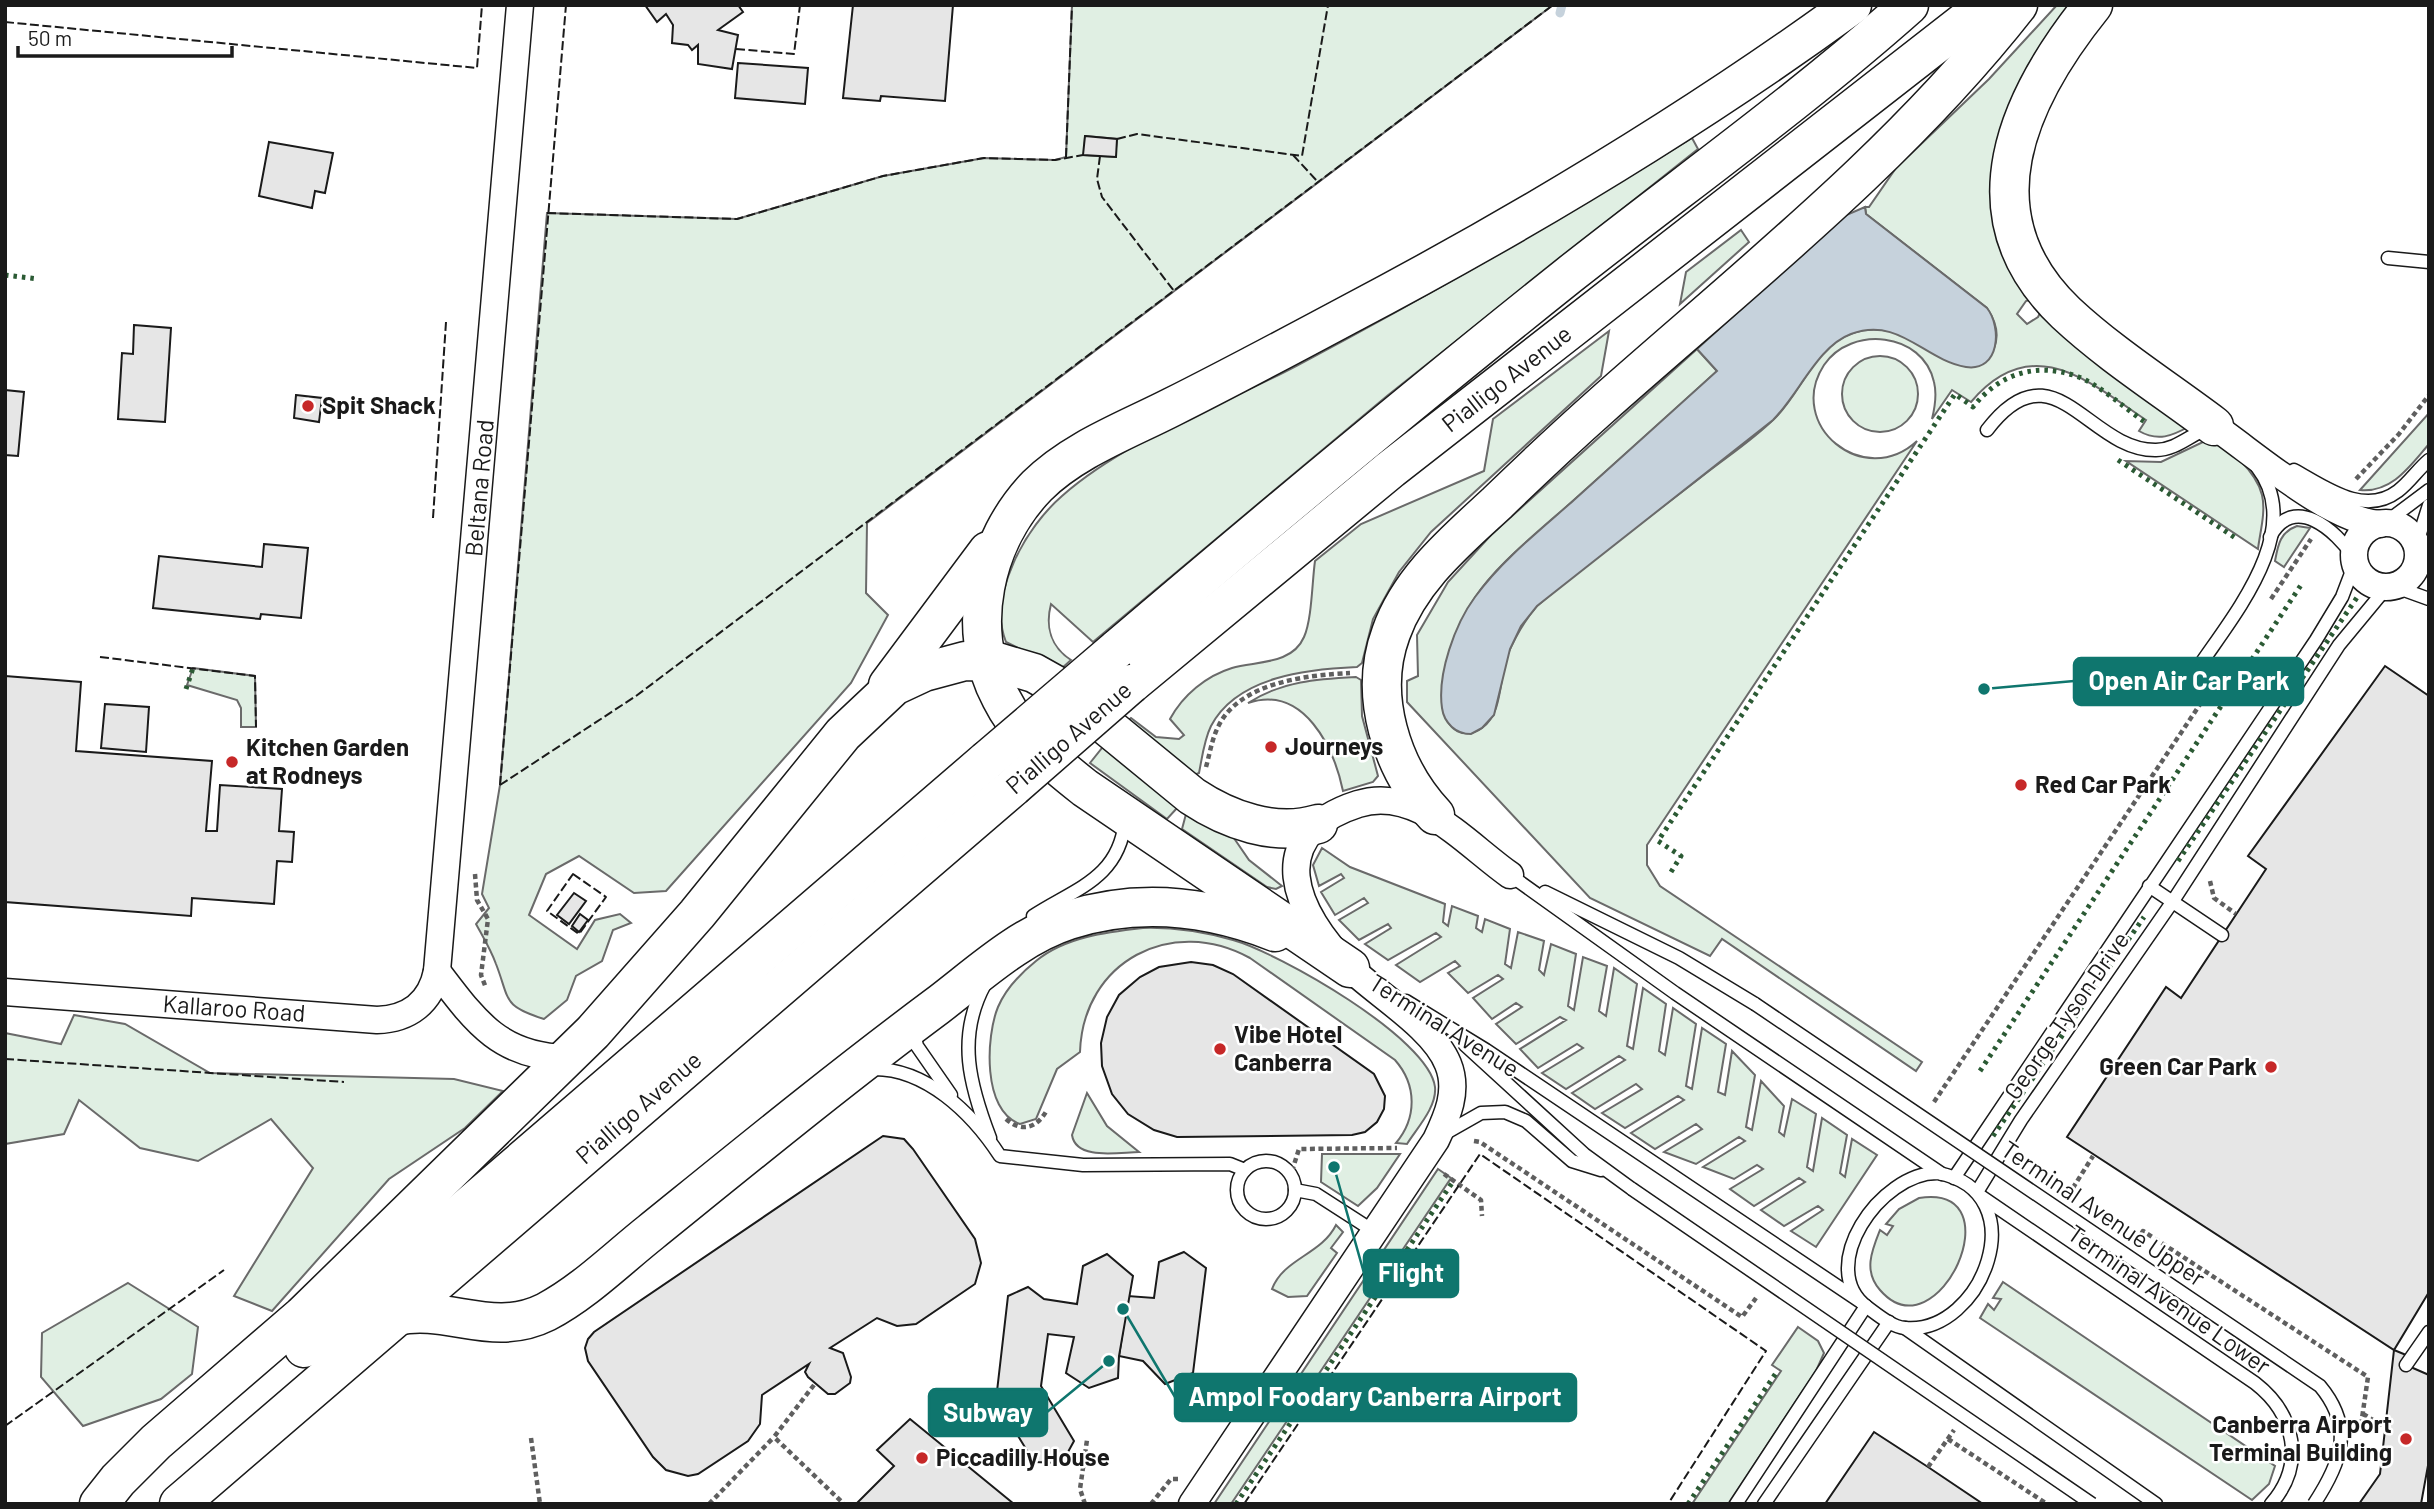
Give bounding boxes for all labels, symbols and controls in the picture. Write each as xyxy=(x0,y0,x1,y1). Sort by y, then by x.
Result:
scale bar xyxy=(18,14,231,58)
text: 50 m xyxy=(28,25,72,50)
street label: Pialligo Avenue xyxy=(1435,318,1577,437)
place label: Spit Shack xyxy=(322,390,436,419)
marker: Spit Shack xyxy=(300,398,316,414)
street label: Beltana Road xyxy=(458,418,499,558)
callout: Open Air Car Park xyxy=(2074,658,2303,705)
text: Open Air Car Park xyxy=(2088,664,2290,695)
street label: Pialligo Avenue xyxy=(999,675,1137,799)
place label: Journeys xyxy=(1285,731,1383,760)
place label: Kitchen Garden at Rodneys xyxy=(246,732,409,789)
marker: Journeys xyxy=(1263,739,1279,755)
marker: Kitchen Garden at Rodneys xyxy=(224,754,240,770)
place label: Red Car Park xyxy=(2035,769,2171,798)
marker: Red Car Park xyxy=(2013,777,2029,793)
street label: George Tyson Drive xyxy=(1997,926,2135,1105)
street label: Terminal Avenue xyxy=(1364,967,1525,1082)
street label: Kallaroo Road xyxy=(162,988,306,1027)
place label: Vibe Hotel Canberra xyxy=(1234,1019,1342,1076)
marker: Vibe Hotel Canberra xyxy=(1212,1041,1228,1057)
street label: Pialligo Avenue xyxy=(569,1045,707,1169)
place label: Green Car Park xyxy=(2099,1051,2257,1080)
marker: Green Car Park xyxy=(2263,1059,2279,1075)
street label: Terminal Avenue Upper xyxy=(1996,1134,2211,1292)
street label: Terminal Avenue Lower xyxy=(2063,1218,2277,1380)
callout: Flight xyxy=(1364,1250,1458,1297)
text: Flight xyxy=(1378,1256,1444,1287)
callout: Ampol Foodary Canberra Airport xyxy=(1175,1374,1576,1421)
text: Ampol Foodary Canberra Airport xyxy=(1188,1380,1562,1411)
callout: Subway xyxy=(929,1389,1047,1436)
text: Subway xyxy=(943,1396,1033,1427)
place label: Canberra Airport Terminal Building xyxy=(2209,1409,2392,1466)
marker: Canberra Airport Terminal Building xyxy=(2398,1431,2414,1447)
place label: Piccadilly House xyxy=(936,1442,1110,1471)
marker: Piccadilly House xyxy=(914,1450,930,1466)

